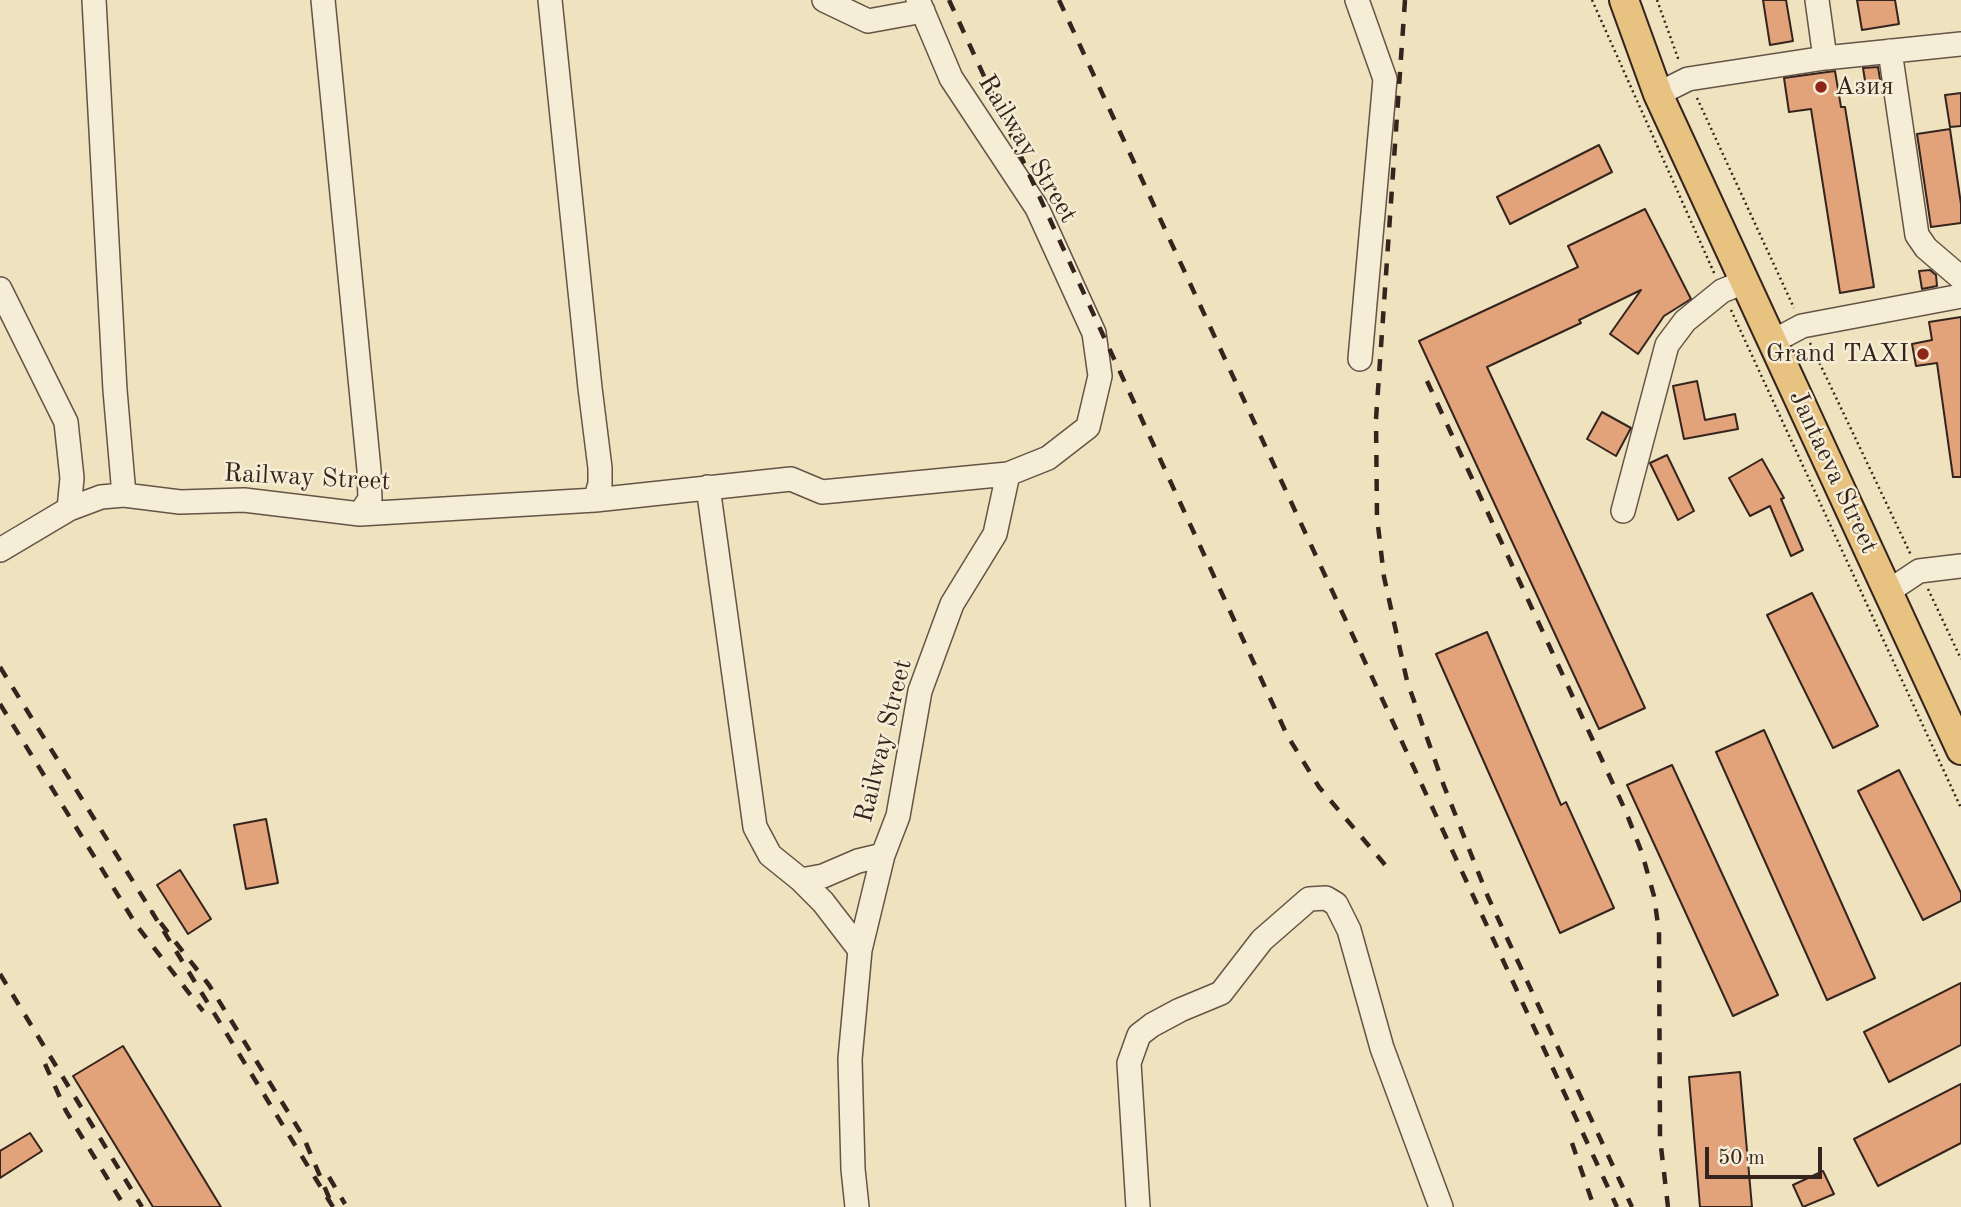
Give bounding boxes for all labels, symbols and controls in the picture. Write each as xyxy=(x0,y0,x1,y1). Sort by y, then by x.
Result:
street label: Railway Street xyxy=(971,69,1083,229)
place label: Азия xyxy=(1835,71,1894,103)
marker: Азия xyxy=(1813,79,1829,95)
place label: Grand TAXI xyxy=(1766,338,1909,370)
marker: Grand TAXI xyxy=(1915,346,1931,362)
street label: Jantaeva Street xyxy=(1782,385,1884,559)
street label: Railway Street xyxy=(223,458,391,498)
street label: Railway Street xyxy=(849,656,919,826)
scale bar xyxy=(1709,1134,1826,1178)
text: 50 m xyxy=(1718,1148,1765,1169)

